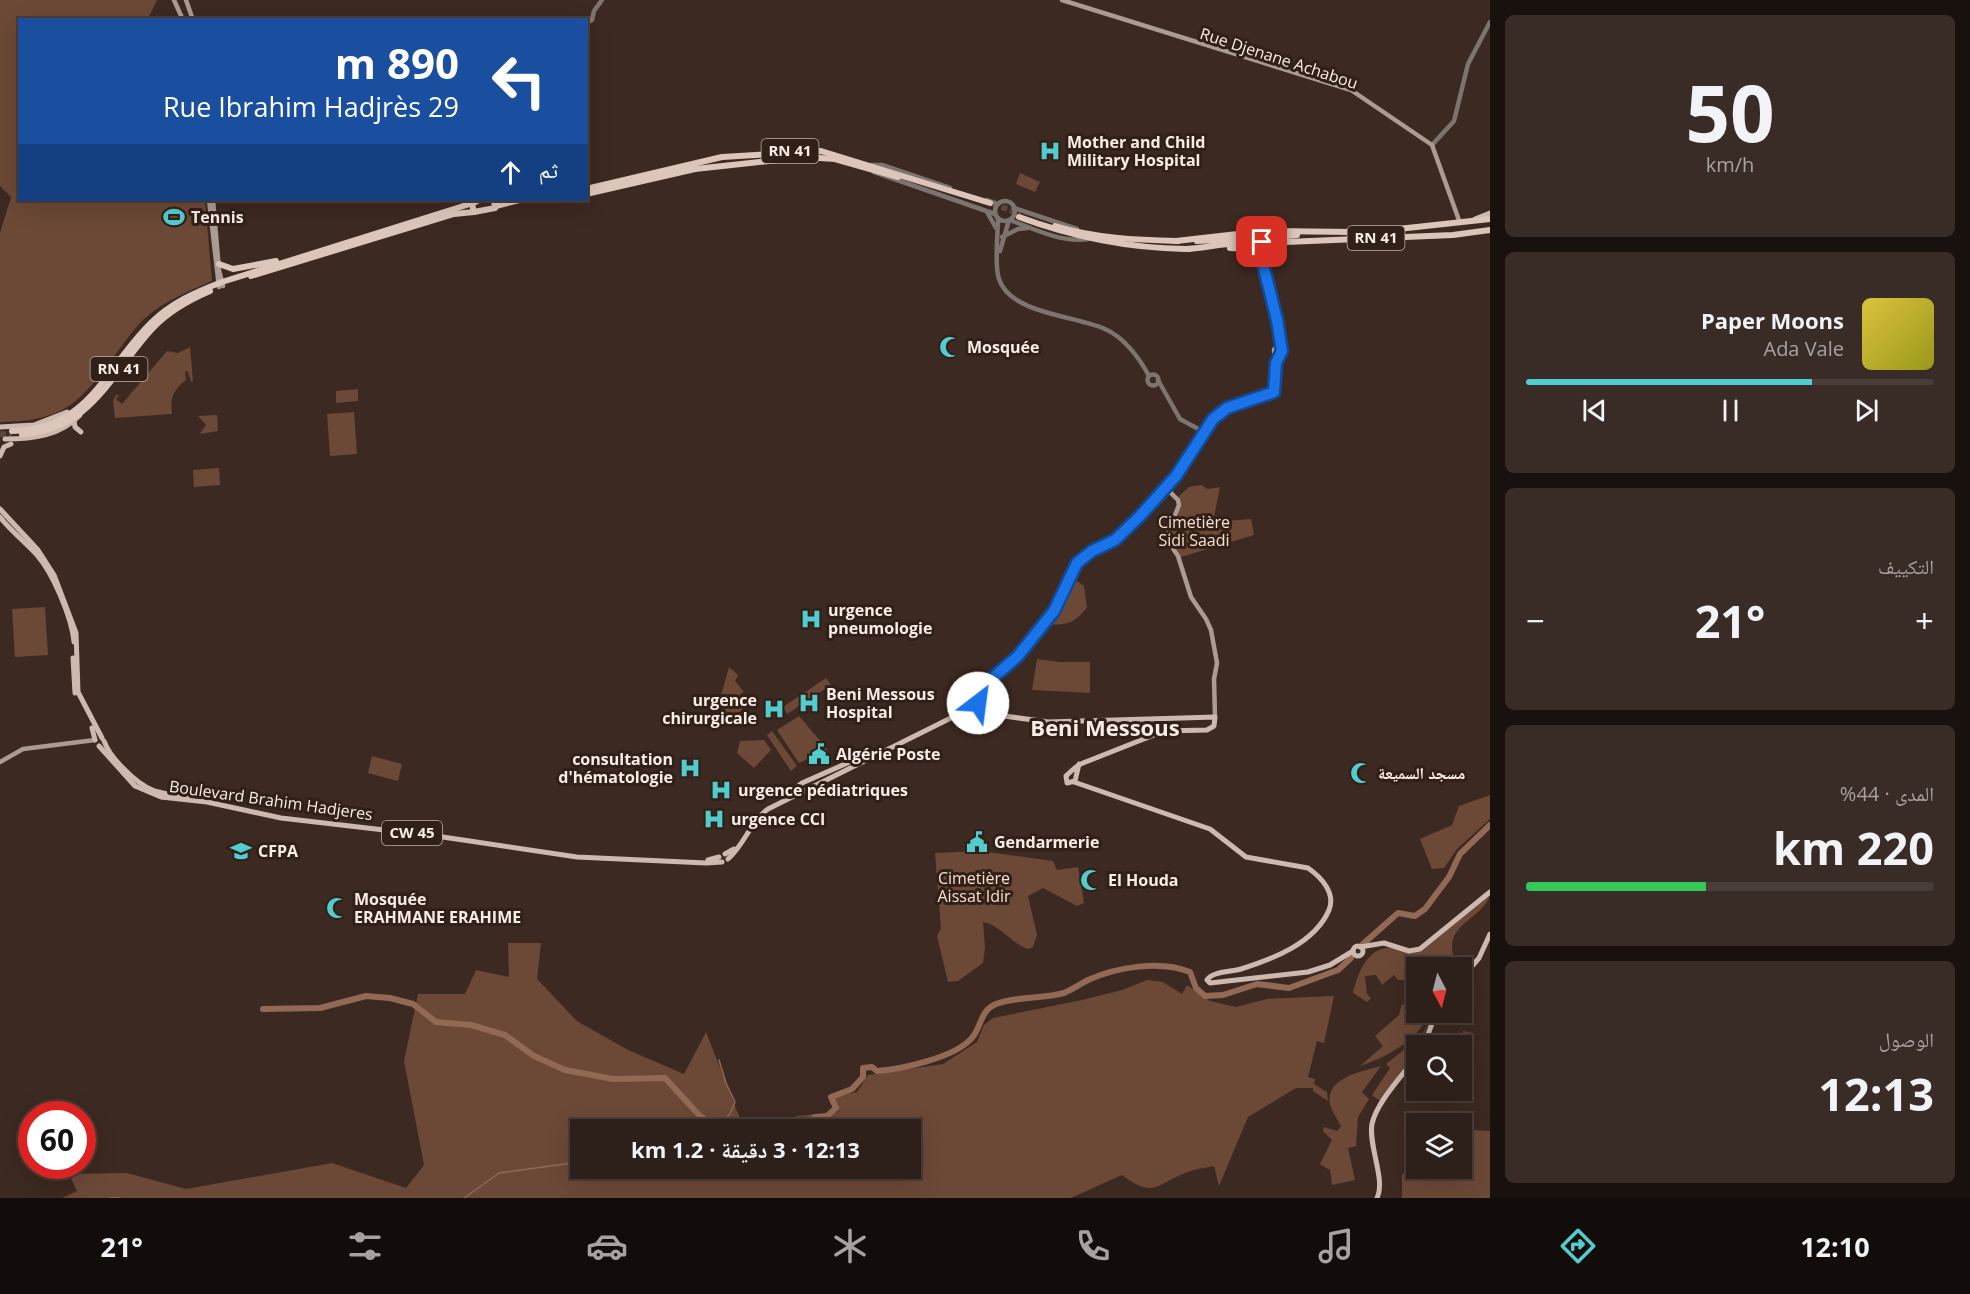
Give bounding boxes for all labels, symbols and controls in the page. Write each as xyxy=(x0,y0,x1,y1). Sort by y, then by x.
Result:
street label: Rue Djenane Achabou xyxy=(1197,22,1361,94)
text: 890 m xyxy=(335,34,459,91)
icon: left xyxy=(480,42,558,120)
text: 50 xyxy=(1685,59,1775,165)
text: 29 Rue Ibrahim Hadjrès xyxy=(163,88,459,125)
place label: Mother and Child Military Hospital xyxy=(1067,131,1205,171)
road number: RN 41 xyxy=(762,139,818,163)
hospital icon: Mother and Child Military Hospital xyxy=(1038,139,1062,163)
text: km/h xyxy=(1706,151,1754,178)
text: ثم xyxy=(539,154,558,184)
icon: ahead xyxy=(494,156,527,189)
sports icon: Tennis xyxy=(162,205,186,229)
place label: Tennis xyxy=(191,206,244,228)
pin xyxy=(1236,216,1287,267)
icon: arrive xyxy=(1245,225,1278,258)
road number: RN 41 xyxy=(1348,226,1404,250)
text: Paper Moons xyxy=(1701,305,1844,335)
mosque icon: Mosquée xyxy=(938,335,962,359)
text: Ada Vale xyxy=(1763,335,1844,362)
place label: Mosquée xyxy=(967,336,1040,358)
road number: RN 41 xyxy=(90,357,148,381)
icon: previous xyxy=(1578,394,1611,427)
icon: pause xyxy=(1714,394,1747,427)
icon: next xyxy=(1850,394,1883,427)
park label: Cimetière Sidi Saadi xyxy=(1158,511,1230,551)
text: التكييف xyxy=(1878,553,1934,580)
text: 21° xyxy=(1695,590,1765,651)
text: − xyxy=(1526,598,1545,643)
text: + xyxy=(1915,598,1934,643)
place label: urgence pneumologie xyxy=(828,599,932,639)
hospital icon: urgence pneumologie xyxy=(799,607,823,631)
position arrow xyxy=(946,671,1010,735)
place label: Beni Messous Hospital xyxy=(826,683,935,723)
place label: urgence chirurgicale xyxy=(662,689,757,729)
hospital icon: Beni Messous Hospital xyxy=(797,691,821,715)
hospital icon: urgence chirurgicale xyxy=(762,697,786,721)
district label: Beni Messous xyxy=(1030,712,1180,742)
public building icon: Algérie Poste xyxy=(807,742,831,766)
place label: Algérie Poste xyxy=(836,743,940,765)
place label: consultation d'hématologie xyxy=(558,748,673,788)
hospital icon: consultation d'hématologie xyxy=(678,756,702,780)
mosque icon: مسجد السميعة xyxy=(1349,761,1373,785)
place label: مسجد السميعة xyxy=(1378,762,1465,784)
street label: Boulevard Brahim Hadjeres xyxy=(168,775,374,825)
hospital icon: urgence pédiatriques xyxy=(709,778,733,802)
place label: urgence pédiatriques xyxy=(738,779,908,801)
text: المدى · 44% xyxy=(1840,780,1934,807)
hospital icon: urgence CCI xyxy=(702,807,726,831)
place label: urgence CCI xyxy=(731,808,825,830)
text: 220 km xyxy=(1773,817,1934,878)
road number: CW 45 xyxy=(382,821,442,845)
public building icon: Gendarmerie xyxy=(965,830,989,854)
place label: Gendarmerie xyxy=(994,831,1099,853)
school or university icon: CFPA xyxy=(229,839,253,863)
place label: CFPA xyxy=(258,840,299,862)
park label: Cimetière Aissat Idir xyxy=(938,867,1011,907)
mosque icon: El Houda xyxy=(1079,868,1103,892)
place label: El Houda xyxy=(1108,869,1178,891)
place label: Mosquée ERAHMANE ERAHIME xyxy=(354,888,521,928)
mosque icon: Mosquée ERAHMANE ERAHIME xyxy=(325,896,349,920)
north arrow xyxy=(1406,957,1472,1023)
map controls xyxy=(1406,957,1472,1179)
text: الوصول xyxy=(1879,1026,1934,1053)
button: search xyxy=(1406,1035,1472,1101)
text: 12:13 xyxy=(1818,1063,1934,1124)
speed limit sign: 60 xyxy=(18,1101,96,1179)
button: layers xyxy=(1406,1113,1472,1179)
text: 12:13 · 3 دقيقة · 1.2 km xyxy=(631,1134,860,1164)
icon: filters xyxy=(344,1225,386,1267)
icon: car xyxy=(586,1225,628,1267)
icon: climate xyxy=(829,1225,871,1267)
icon: phone xyxy=(1072,1225,1114,1267)
icon: music xyxy=(1315,1225,1357,1267)
icon: directions xyxy=(1557,1225,1599,1267)
text: 21° xyxy=(100,1228,143,1265)
text: 12:10 xyxy=(1800,1228,1870,1265)

